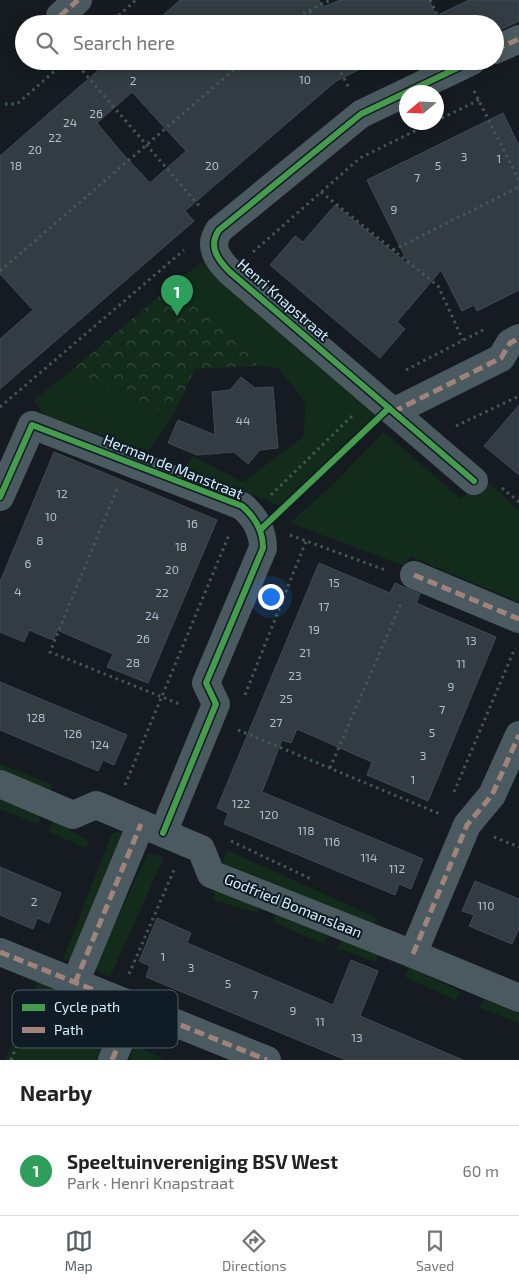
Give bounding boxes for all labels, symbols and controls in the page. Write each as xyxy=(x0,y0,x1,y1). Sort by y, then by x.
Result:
search box xyxy=(15,15,504,70)
icon: search xyxy=(33,29,61,57)
text: Search here xyxy=(73,31,175,54)
house number: 10 xyxy=(299,72,311,86)
house number: 2 xyxy=(130,73,137,87)
north arrow xyxy=(399,85,444,130)
house number: 26 xyxy=(89,106,103,120)
house number: 24 xyxy=(63,115,77,129)
house number: 22 xyxy=(48,130,62,144)
house number: 20 xyxy=(28,142,42,156)
house number: 3 xyxy=(461,149,467,163)
house number: 1 xyxy=(497,151,501,165)
house number: 18 xyxy=(10,158,22,172)
house number: 20 xyxy=(205,158,219,172)
house number: 5 xyxy=(435,158,441,172)
house number: 7 xyxy=(414,170,420,184)
house number: 9 xyxy=(391,202,398,216)
street label: Henri Knapstraat xyxy=(234,254,334,344)
pin: 1 xyxy=(161,275,193,316)
house number: 44 xyxy=(236,413,250,427)
street label: Herman de Manstraat xyxy=(101,430,246,502)
house number: 12 xyxy=(56,486,68,500)
house number: 10 xyxy=(45,509,57,523)
house number: 16 xyxy=(186,516,198,530)
house number: 8 xyxy=(36,533,44,547)
house number: 18 xyxy=(175,539,187,553)
house number: 6 xyxy=(25,556,32,570)
house number: 20 xyxy=(165,562,179,576)
house number: 15 xyxy=(328,575,340,589)
house number: 4 xyxy=(14,584,22,598)
your location xyxy=(258,584,284,610)
house number: 22 xyxy=(155,585,169,599)
house number: 17 xyxy=(319,599,329,613)
house number: 24 xyxy=(145,608,159,622)
house number: 19 xyxy=(308,622,320,636)
house number: 26 xyxy=(136,631,150,645)
house number: 13 xyxy=(465,633,477,647)
house number: 21 xyxy=(299,645,311,659)
house number: 28 xyxy=(126,655,140,669)
house number: 11 xyxy=(456,656,466,670)
house number: 23 xyxy=(288,668,302,682)
house number: 9 xyxy=(448,679,455,693)
house number: 25 xyxy=(279,691,293,705)
house number: 7 xyxy=(439,702,445,716)
house number: 128 xyxy=(27,710,45,724)
house number: 27 xyxy=(270,715,282,729)
house number: 5 xyxy=(429,725,435,739)
house number: 126 xyxy=(64,726,82,740)
house number: 124 xyxy=(91,737,109,751)
house number: 3 xyxy=(420,748,426,762)
house number: 1 xyxy=(411,772,415,786)
house number: 122 xyxy=(232,796,250,810)
house number: 120 xyxy=(260,807,278,821)
house number: 118 xyxy=(298,823,314,837)
house number: 116 xyxy=(324,834,340,848)
house number: 114 xyxy=(361,850,377,864)
house number: 112 xyxy=(389,861,405,875)
street label: Godfried Bomanslaan xyxy=(222,869,365,941)
house number: 2 xyxy=(31,894,38,908)
house number: 110 xyxy=(478,898,494,912)
house number: 1 xyxy=(161,949,165,963)
house number: 3 xyxy=(188,960,194,974)
house number: 5 xyxy=(225,976,231,990)
house number: 7 xyxy=(252,987,258,1001)
legend xyxy=(12,990,178,1048)
text: Cycle path xyxy=(54,998,120,1015)
house number: 9 xyxy=(290,1003,297,1017)
house number: 11 xyxy=(315,1014,325,1028)
text: Path xyxy=(54,1021,83,1038)
house number: 13 xyxy=(351,1030,363,1044)
text: Nearby xyxy=(20,1080,92,1105)
text: Speeltuinvereniging BSV West xyxy=(67,1150,338,1173)
text: 1 xyxy=(33,1161,39,1180)
text: 60 m xyxy=(463,1161,499,1180)
text: Park · Henri Knapstraat xyxy=(67,1173,234,1192)
tab: Map xyxy=(65,1227,93,1274)
tab: Directions xyxy=(222,1227,287,1274)
tab: Saved xyxy=(416,1227,454,1274)

